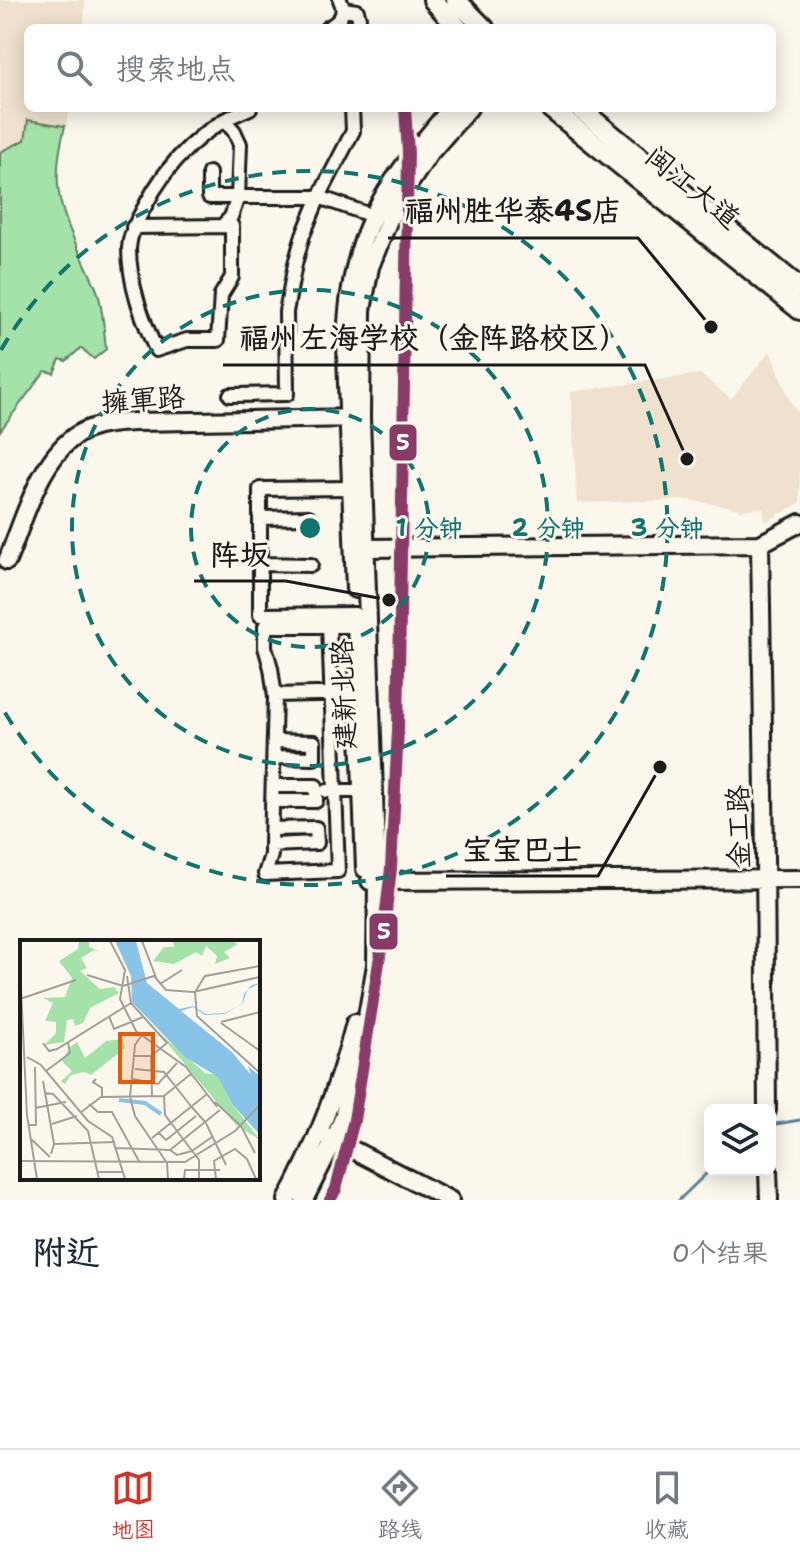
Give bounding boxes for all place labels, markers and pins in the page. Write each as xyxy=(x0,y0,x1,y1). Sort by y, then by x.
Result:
callout: 福州胜华泰4S店 xyxy=(388,184,638,238)
callout: 福州左海学校（金阵路校区） xyxy=(223,311,645,365)
centre of rings xyxy=(296,514,324,542)
callout: 阵坂 xyxy=(194,527,286,581)
callout: 宝宝巴士 xyxy=(446,822,598,876)

